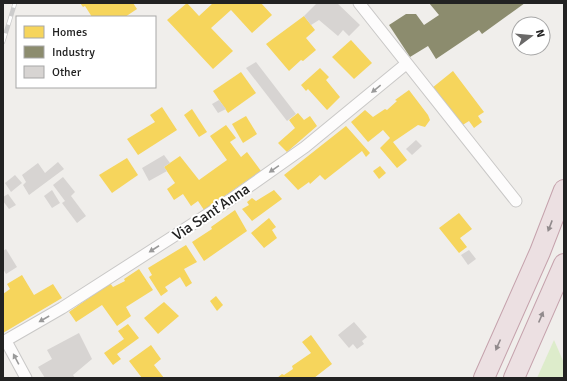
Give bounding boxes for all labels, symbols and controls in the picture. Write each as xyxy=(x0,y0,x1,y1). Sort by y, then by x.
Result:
legend xyxy=(16,16,156,88)
north arrow xyxy=(511,16,551,56)
text: Homes xyxy=(52,25,87,40)
text: N xyxy=(533,28,547,39)
text: Industry xyxy=(52,45,95,60)
text: Other xyxy=(52,65,82,80)
one-way arrow xyxy=(371,84,382,93)
one-way arrow xyxy=(268,165,279,173)
street label: Via Sant'Anna xyxy=(169,180,253,244)
one-way arrow xyxy=(546,221,552,233)
one-way arrow xyxy=(149,245,159,253)
one-way arrow xyxy=(539,310,545,322)
one-way arrow xyxy=(38,315,50,322)
one-way arrow xyxy=(495,340,501,352)
one-way arrow xyxy=(13,353,19,365)

